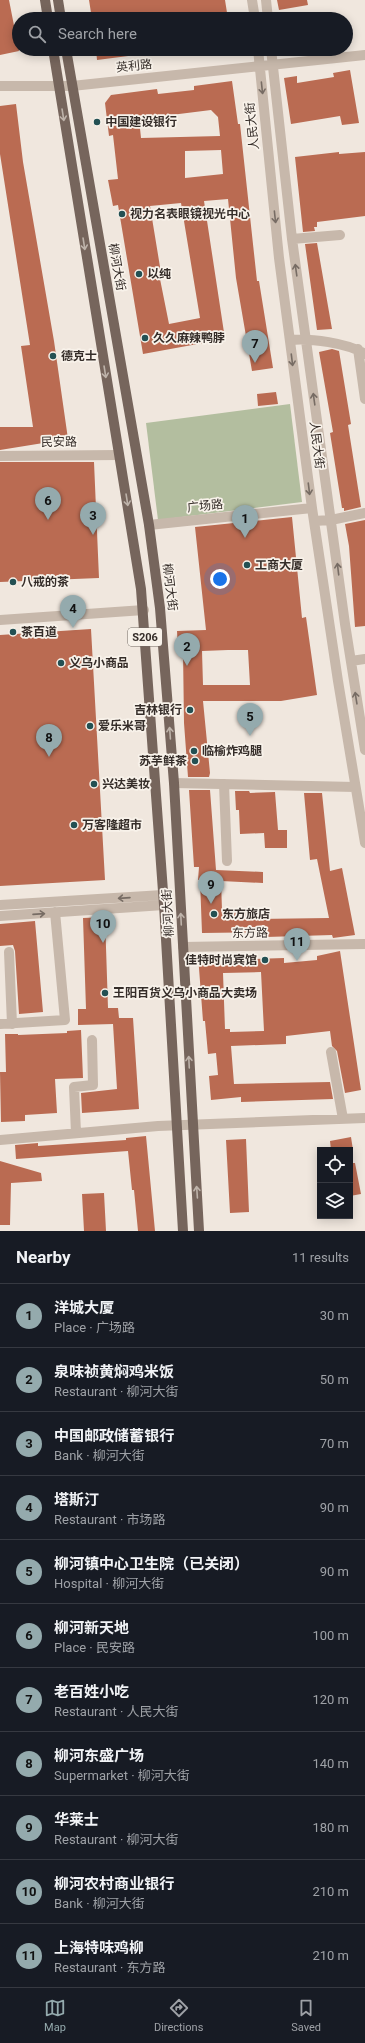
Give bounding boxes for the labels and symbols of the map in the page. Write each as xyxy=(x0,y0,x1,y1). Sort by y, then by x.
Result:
street label: 英利路 xyxy=(115,57,153,75)
one-way arrow xyxy=(258,81,265,94)
street label: 人民大街 xyxy=(243,101,261,151)
one-way arrow xyxy=(60,108,68,121)
place label: 中国建设银行 xyxy=(105,115,177,129)
marker: 中国建设银行 xyxy=(92,117,102,127)
place label: 视力名表眼镜视光中心 xyxy=(130,207,250,221)
marker: 视力名表眼镜视光中心 xyxy=(117,209,127,219)
one-way arrow xyxy=(271,210,278,223)
one-way arrow xyxy=(81,237,89,250)
street label: 柳河大街 xyxy=(106,242,128,292)
one-way arrow xyxy=(292,264,300,277)
place label: 以纯 xyxy=(147,267,171,281)
marker: 以纯 xyxy=(134,269,144,279)
pin: 7 xyxy=(242,330,268,363)
place label: 久久麻辣鸭脖 xyxy=(153,331,225,345)
marker: 久久麻辣鸭脖 xyxy=(140,333,150,343)
place label: 德克士 xyxy=(61,349,97,363)
marker: 德克士 xyxy=(48,351,58,361)
one-way arrow xyxy=(289,353,296,366)
one-way arrow xyxy=(102,365,110,378)
one-way arrow xyxy=(311,393,318,406)
street label: 人民大街 xyxy=(307,420,327,470)
street label: 民安路 xyxy=(41,435,77,449)
one-way arrow xyxy=(305,482,313,495)
pin: 6 xyxy=(35,487,61,520)
one-way arrow xyxy=(123,493,131,506)
street label: 广场路 xyxy=(186,497,224,515)
pin: 3 xyxy=(80,502,106,535)
pin: 1 xyxy=(232,505,258,538)
place label: 工商大厦 xyxy=(255,558,303,572)
marker: 工商大厦 xyxy=(242,560,252,570)
street label: 柳河大街 xyxy=(160,562,180,612)
one-way arrow xyxy=(334,563,342,576)
your location xyxy=(210,569,230,589)
place label: 八戒的茶 xyxy=(21,575,69,589)
marker: 八戒的茶 xyxy=(8,577,18,587)
pin: 4 xyxy=(60,595,86,628)
place label: 茶百道 xyxy=(21,625,57,639)
marker: 茶百道 xyxy=(8,627,18,637)
road number: S206 xyxy=(128,628,162,646)
pin: 2 xyxy=(174,633,200,666)
place label: 义乌小商品 xyxy=(69,656,129,670)
marker: 义乌小商品 xyxy=(56,658,66,668)
one-way arrow xyxy=(352,692,360,705)
place label: 吉林银行 xyxy=(134,703,182,717)
pin: 5 xyxy=(237,703,263,736)
marker: 吉林银行 xyxy=(185,705,195,715)
place label: 爱乐米哥 xyxy=(98,719,146,733)
marker: 爱乐米哥 xyxy=(85,721,95,731)
pin: 8 xyxy=(36,724,62,757)
one-way arrow xyxy=(167,727,174,740)
place label: 临榆炸鸡腿 xyxy=(202,744,262,758)
marker: 临榆炸鸡腿 xyxy=(189,746,199,756)
place label: 苏芋鲜茶 xyxy=(139,754,187,768)
marker: 苏芋鲜茶 xyxy=(190,756,200,766)
place label: 兴达美妆 xyxy=(102,777,150,791)
marker: 兴达美妆 xyxy=(89,779,99,789)
place label: 万客隆超市 xyxy=(82,818,142,832)
marker: 万客隆超市 xyxy=(69,820,79,830)
pin: 9 xyxy=(198,871,224,904)
street label: 柳河大街 xyxy=(160,889,176,937)
one-way arrow xyxy=(118,894,131,901)
place label: 东方旅店 xyxy=(222,907,270,921)
marker: 东方旅店 xyxy=(209,909,219,919)
one-way arrow xyxy=(32,910,45,917)
pin: 10 xyxy=(90,910,116,943)
one-way arrow xyxy=(178,913,185,926)
street label: 东方路 xyxy=(232,926,268,940)
pin: 11 xyxy=(284,928,310,961)
place label: 佳特时尚宾馆 xyxy=(185,953,257,967)
marker: 佳特时尚宾馆 xyxy=(260,955,270,965)
place label: 王阳百货义乌小商品大卖场 xyxy=(113,986,257,1000)
marker: 王阳百货义乌小商品大卖场 xyxy=(100,988,110,998)
one-way arrow xyxy=(186,1056,193,1069)
one-way arrow xyxy=(193,1186,201,1199)

